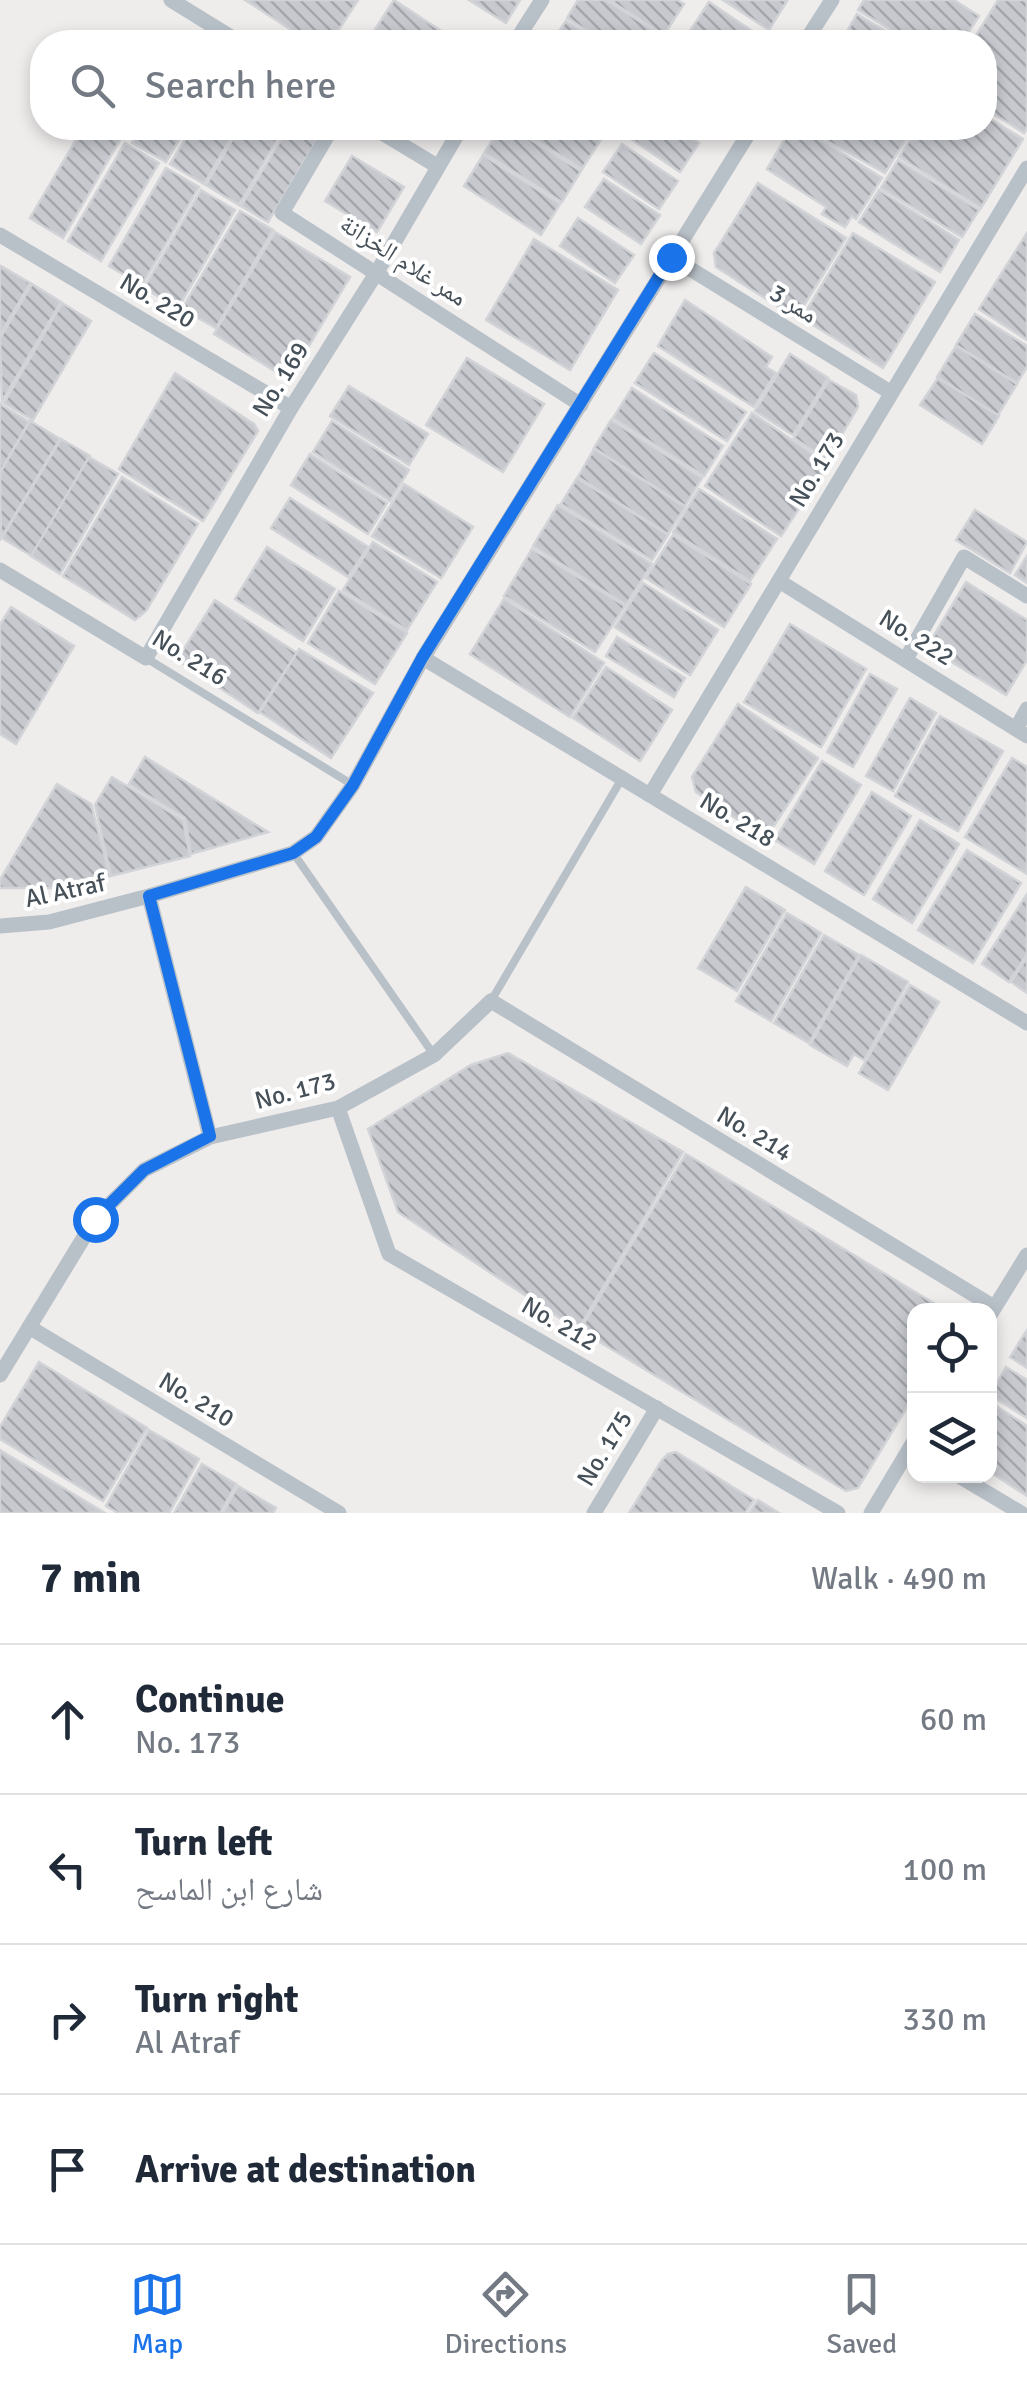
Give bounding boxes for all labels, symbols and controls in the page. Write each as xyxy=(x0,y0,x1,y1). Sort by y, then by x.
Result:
search box xyxy=(30,30,997,140)
icon: search xyxy=(65,58,120,113)
text: Search here xyxy=(145,62,337,109)
street label: ممر غلام الخزانة xyxy=(334,208,473,314)
route end xyxy=(649,235,695,281)
street label: No. 220 xyxy=(114,266,201,335)
street label: ممر 3 xyxy=(764,277,824,330)
street label: No. 169 xyxy=(245,336,315,422)
street label: No. 173 xyxy=(782,426,851,513)
street label: No. 222 xyxy=(874,602,960,672)
street label: No. 216 xyxy=(147,622,233,692)
street label: No. 218 xyxy=(694,785,781,854)
street label: Al Atraf xyxy=(22,867,110,914)
street label: No. 173 xyxy=(251,1065,339,1116)
street label: No. 214 xyxy=(711,1099,798,1168)
route start xyxy=(73,1197,119,1243)
street label: No. 212 xyxy=(516,1289,603,1357)
map controls xyxy=(907,1303,997,1483)
button: locate xyxy=(907,1303,997,1393)
street label: No. 210 xyxy=(153,1365,240,1434)
button: layers xyxy=(907,1393,997,1483)
street label: No. 175 xyxy=(570,1405,639,1492)
text: 7 min xyxy=(40,1553,141,1604)
text: Walk · 490 m xyxy=(811,1559,987,1598)
text: Continue xyxy=(135,1676,285,1723)
icon: ahead xyxy=(40,1692,95,1747)
text: 60 m xyxy=(920,1700,987,1739)
text: No. 173 xyxy=(135,1723,240,1762)
text: Turn left xyxy=(135,1819,273,1866)
icon: left xyxy=(40,1842,95,1897)
text: 100 m xyxy=(903,1850,987,1889)
text: شارع ابن الماسح xyxy=(135,1870,323,1909)
text: Turn right xyxy=(135,1976,299,2023)
icon: right xyxy=(40,1992,95,2047)
text: 330 m xyxy=(903,2000,987,2039)
text: Al Atraf xyxy=(135,2023,239,2062)
icon: arrive xyxy=(40,2142,95,2197)
text: Arrive at destination xyxy=(135,2146,476,2193)
tab: Map xyxy=(130,2267,185,2361)
tab: Directions xyxy=(445,2267,567,2361)
tab: Saved xyxy=(827,2267,897,2361)

